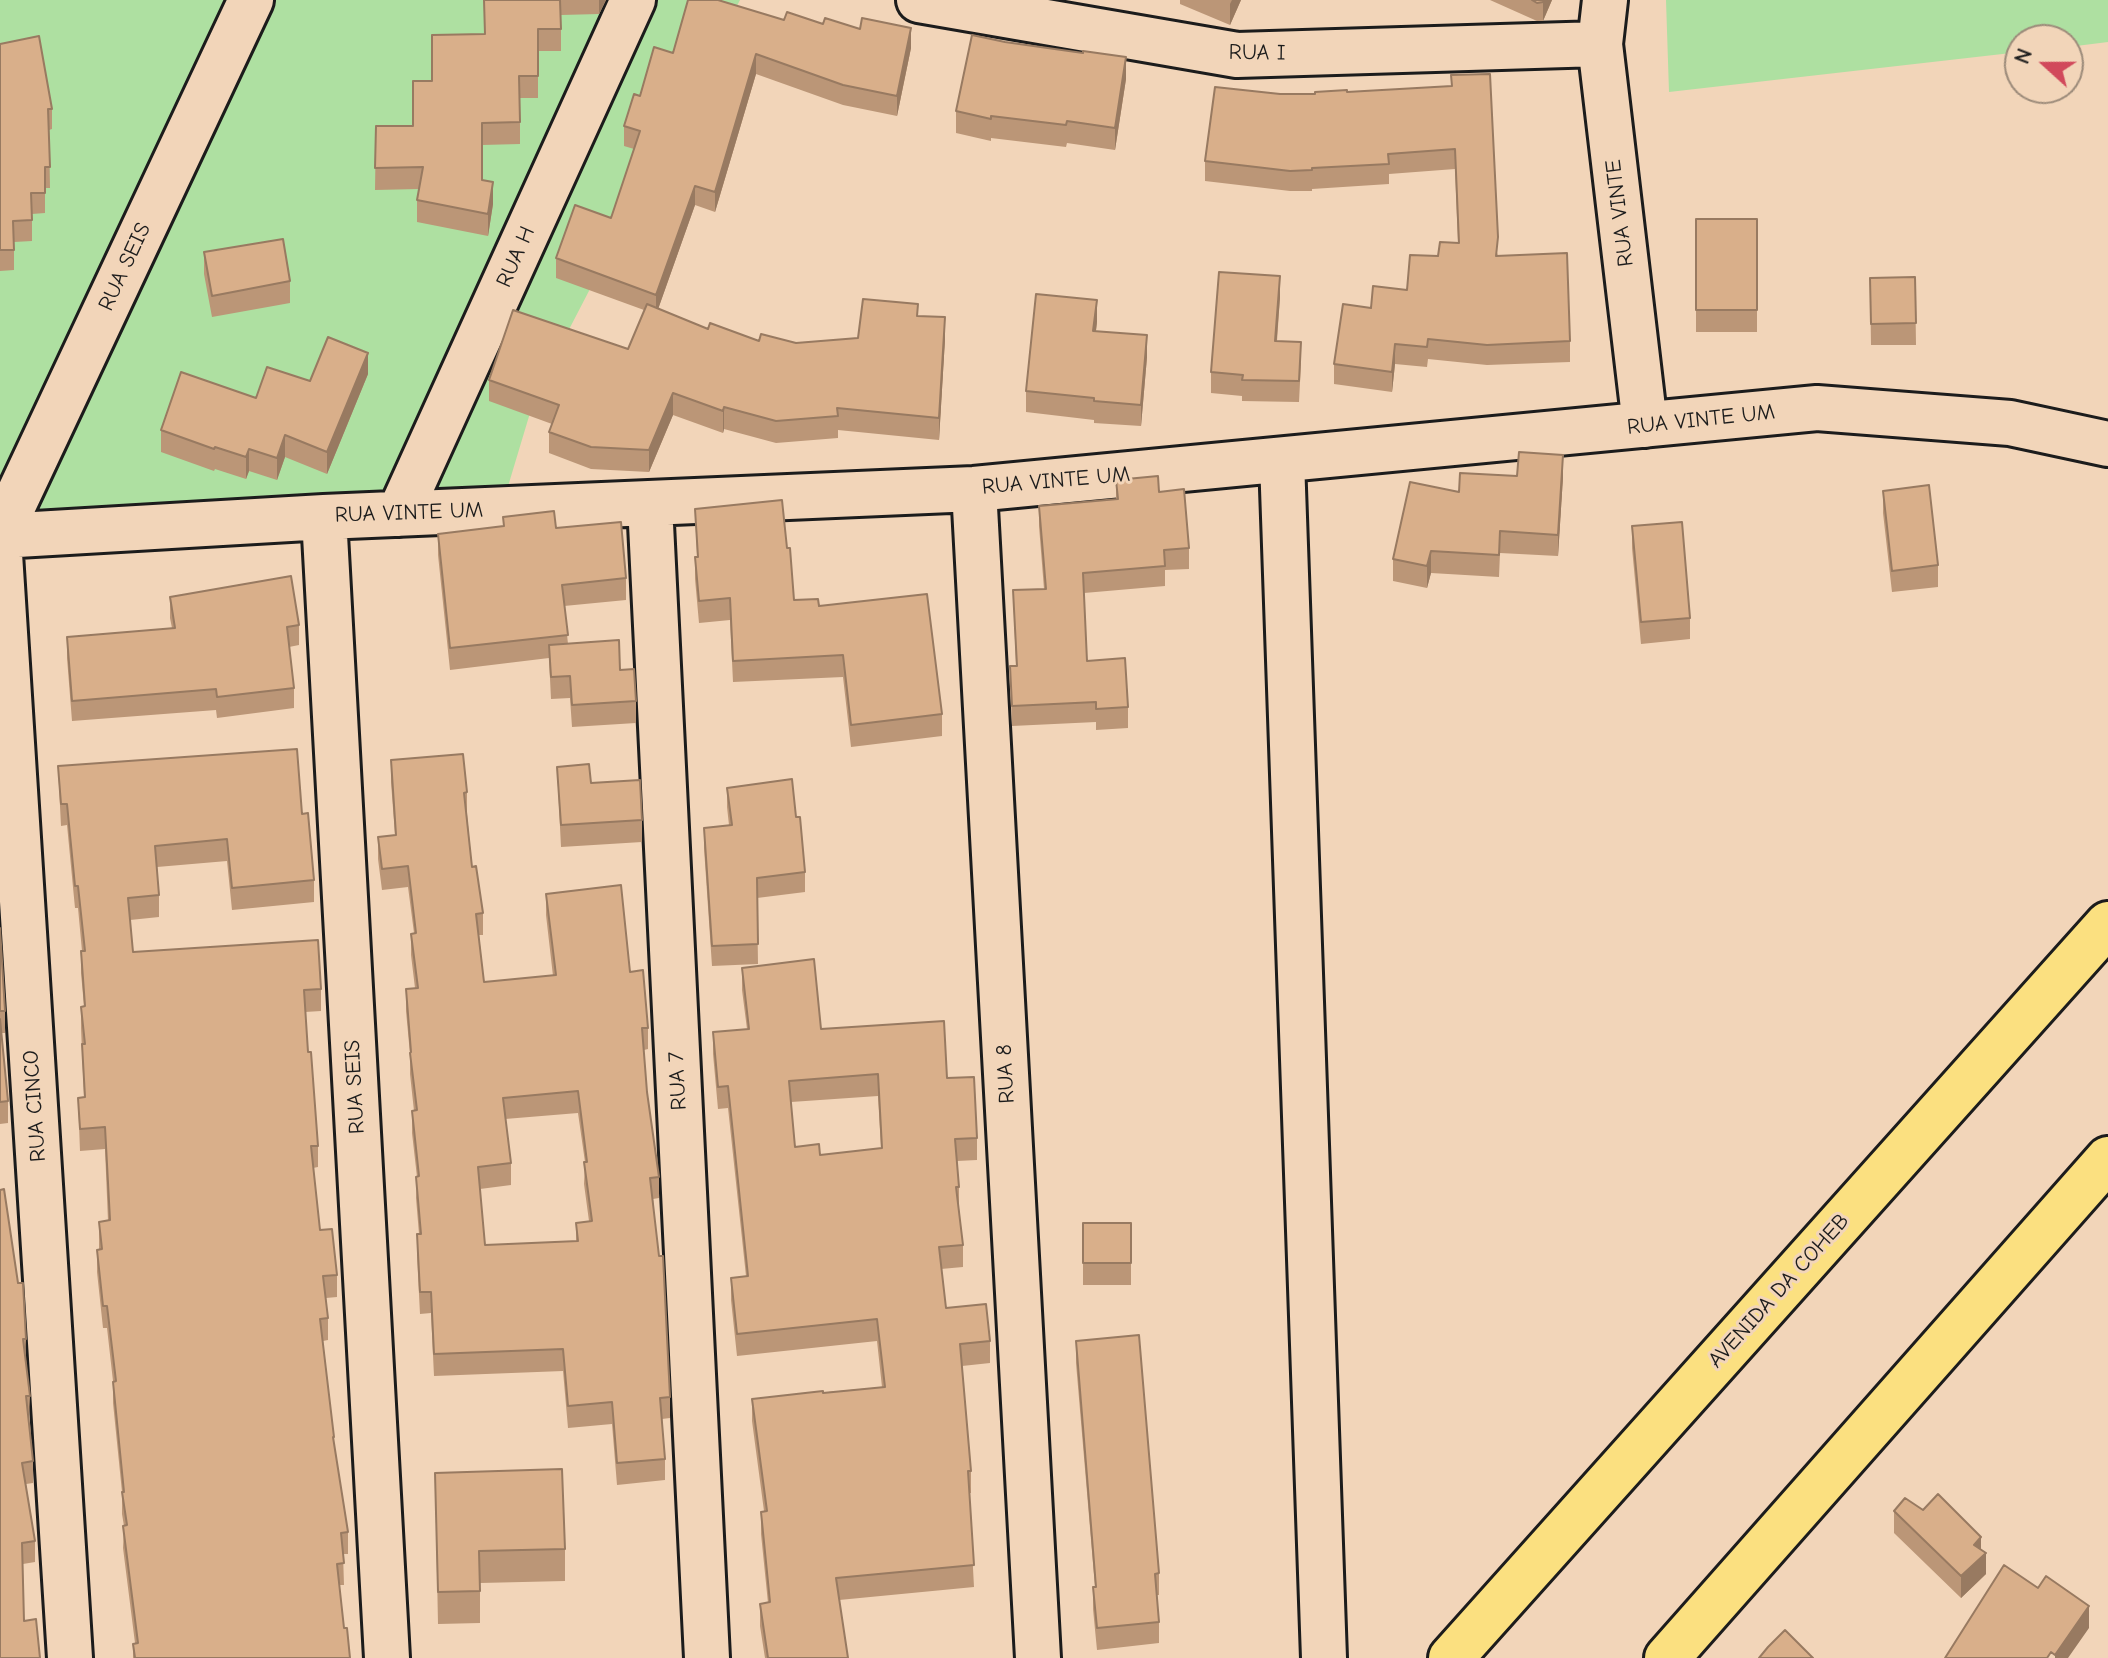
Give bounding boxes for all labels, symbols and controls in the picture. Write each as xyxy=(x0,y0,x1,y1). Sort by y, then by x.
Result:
north arrow xyxy=(2004,24,2084,104)
street label: RUA I xyxy=(1228,39,1286,67)
text: N xyxy=(2009,45,2038,67)
street label: RUA VINTE xyxy=(1600,158,1640,268)
street label: RUA SEIS xyxy=(93,219,157,315)
street label: RUA H xyxy=(491,222,541,292)
street label: RUA VINTE UM xyxy=(1626,399,1776,441)
street label: RUA VINTE UM xyxy=(981,461,1131,501)
street label: RUA VINTE UM xyxy=(334,497,484,529)
street label: RUA SEIS xyxy=(339,1039,371,1135)
street label: RUA 8 xyxy=(991,1044,1021,1104)
street label: RUA CINCO xyxy=(18,1049,52,1163)
street label: RUA 7 xyxy=(663,1051,693,1111)
street label: AVENIDA DA COHEB xyxy=(1703,1208,1855,1374)

